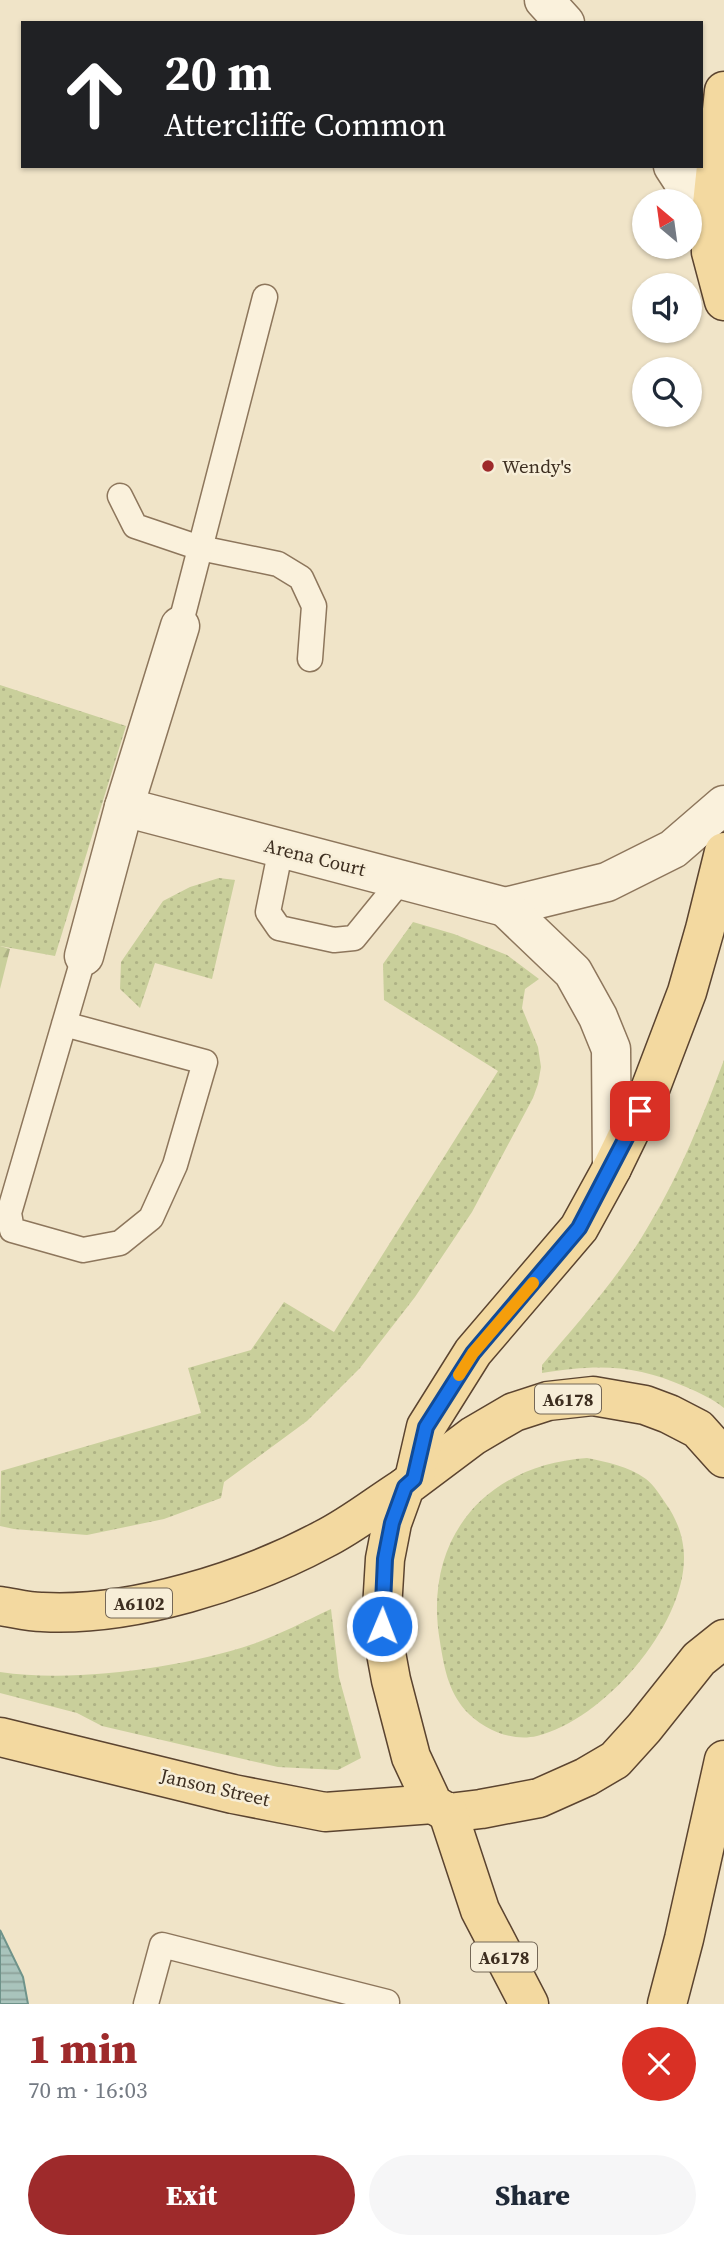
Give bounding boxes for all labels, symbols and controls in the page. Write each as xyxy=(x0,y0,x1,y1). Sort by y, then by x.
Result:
text: 20 m xyxy=(164,39,272,106)
icon: ahead xyxy=(49,49,140,140)
text: Attercliffe Common xyxy=(164,103,446,147)
north arrow xyxy=(632,189,702,259)
map controls xyxy=(632,189,702,427)
button: sound xyxy=(632,273,702,343)
button: search xyxy=(632,357,702,427)
place label: Wendy's xyxy=(502,453,572,479)
marker: Wendy's xyxy=(480,458,496,474)
street label: Arena Court xyxy=(262,832,369,882)
pin xyxy=(610,1081,670,1141)
icon: arrive xyxy=(621,1092,659,1130)
road number: A6178 xyxy=(535,1384,601,1414)
road number: A6102 xyxy=(106,1588,172,1618)
position arrow xyxy=(345,1589,419,1663)
street label: Janson Street xyxy=(157,1762,273,1812)
road number: A6178 xyxy=(471,1942,537,1971)
text: 1 min xyxy=(28,2019,138,2077)
button: close xyxy=(622,2027,696,2101)
text: 70 m · 16:03 xyxy=(28,2074,148,2106)
button: Exit xyxy=(28,2155,355,2235)
button: Share xyxy=(369,2155,696,2235)

